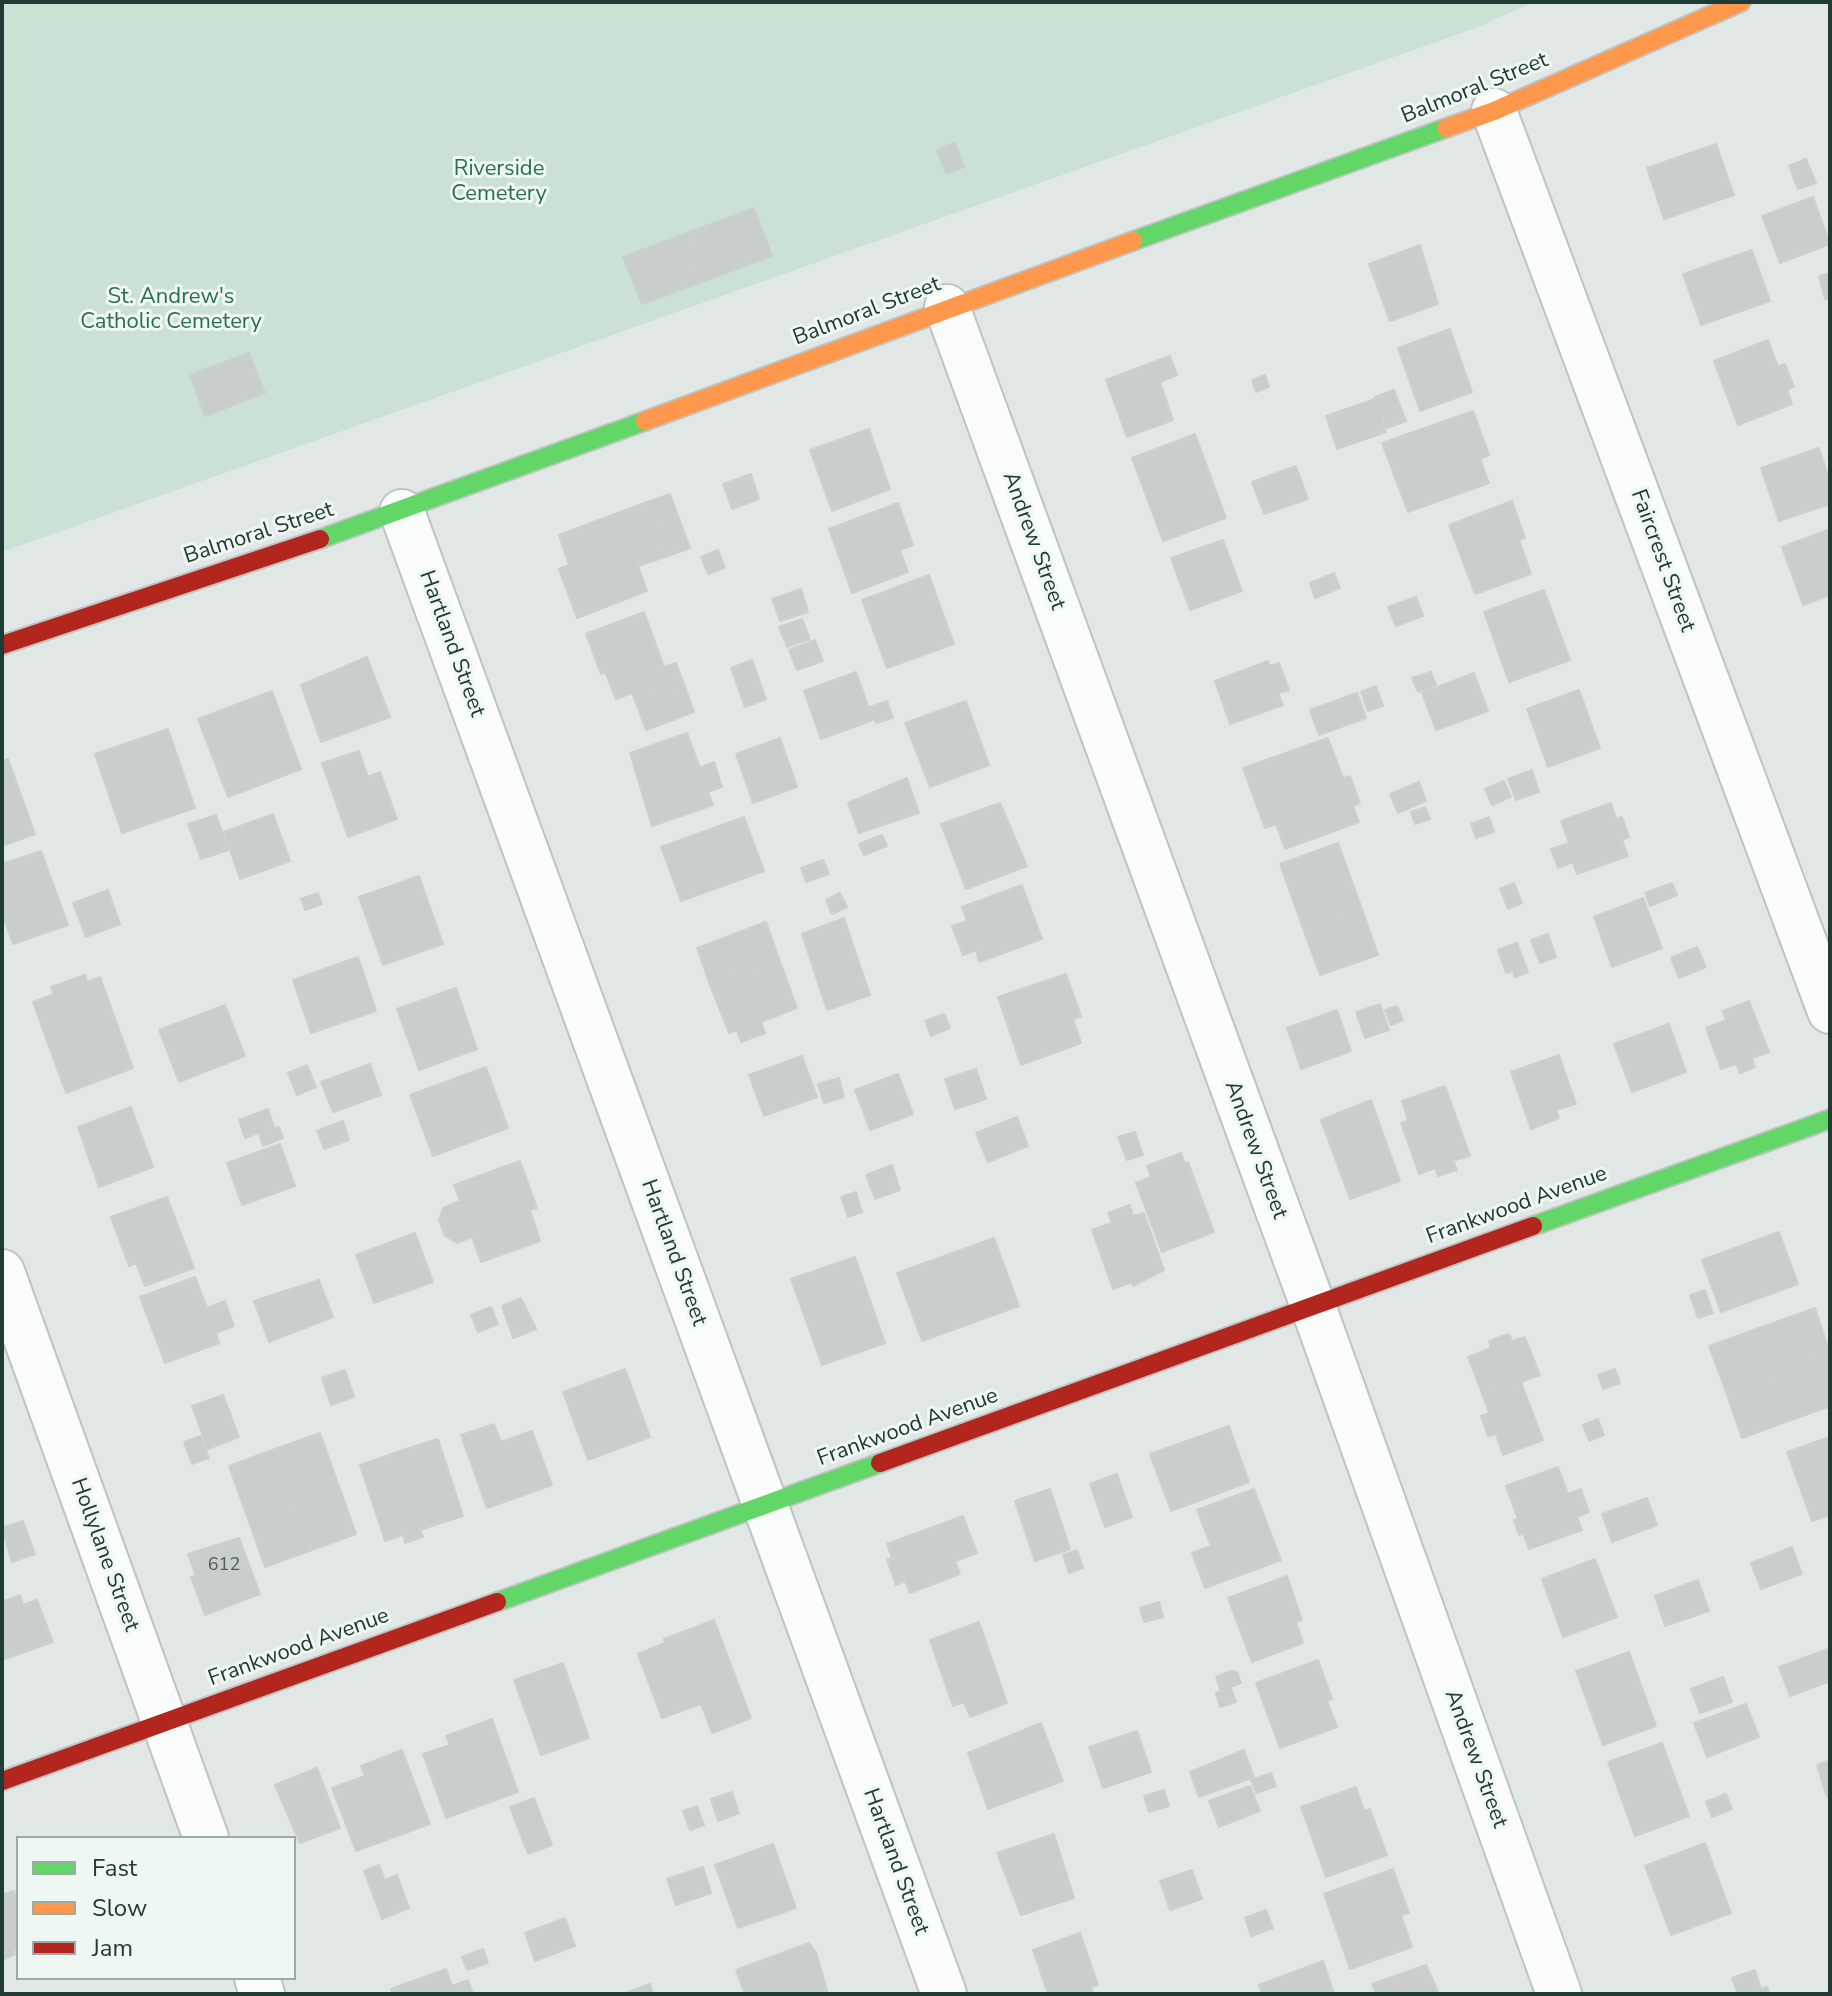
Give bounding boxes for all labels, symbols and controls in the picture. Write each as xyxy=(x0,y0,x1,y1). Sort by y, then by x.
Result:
street label: Balmoral Street xyxy=(1398,48,1552,130)
park label: Riverside Cemetery xyxy=(451,157,547,208)
street label: Balmoral Street xyxy=(790,272,944,352)
park label: St. Andrew's Catholic Cemetery xyxy=(80,285,262,336)
street label: Andrew Street xyxy=(996,468,1070,614)
street label: Faircrest Street xyxy=(1624,486,1700,636)
street label: Balmoral Street xyxy=(181,497,337,571)
street label: Hartland Street xyxy=(412,567,490,721)
street label: Andrew Street xyxy=(1218,1077,1292,1223)
street label: Frankwood Avenue xyxy=(1423,1161,1611,1251)
street label: Hartland Street xyxy=(634,1176,712,1330)
street label: Frankwood Avenue xyxy=(814,1383,1002,1473)
street label: Hollylane Street xyxy=(64,1475,144,1635)
house number: 612 xyxy=(208,1555,240,1577)
street label: Frankwood Avenue xyxy=(205,1603,393,1693)
street label: Andrew Street xyxy=(1438,1686,1512,1832)
street label: Hartland Street xyxy=(856,1785,934,1939)
legend xyxy=(16,1836,296,1980)
text: Fast xyxy=(92,1852,137,1884)
text: Slow xyxy=(92,1892,147,1924)
text: Jam xyxy=(92,1932,133,1964)

